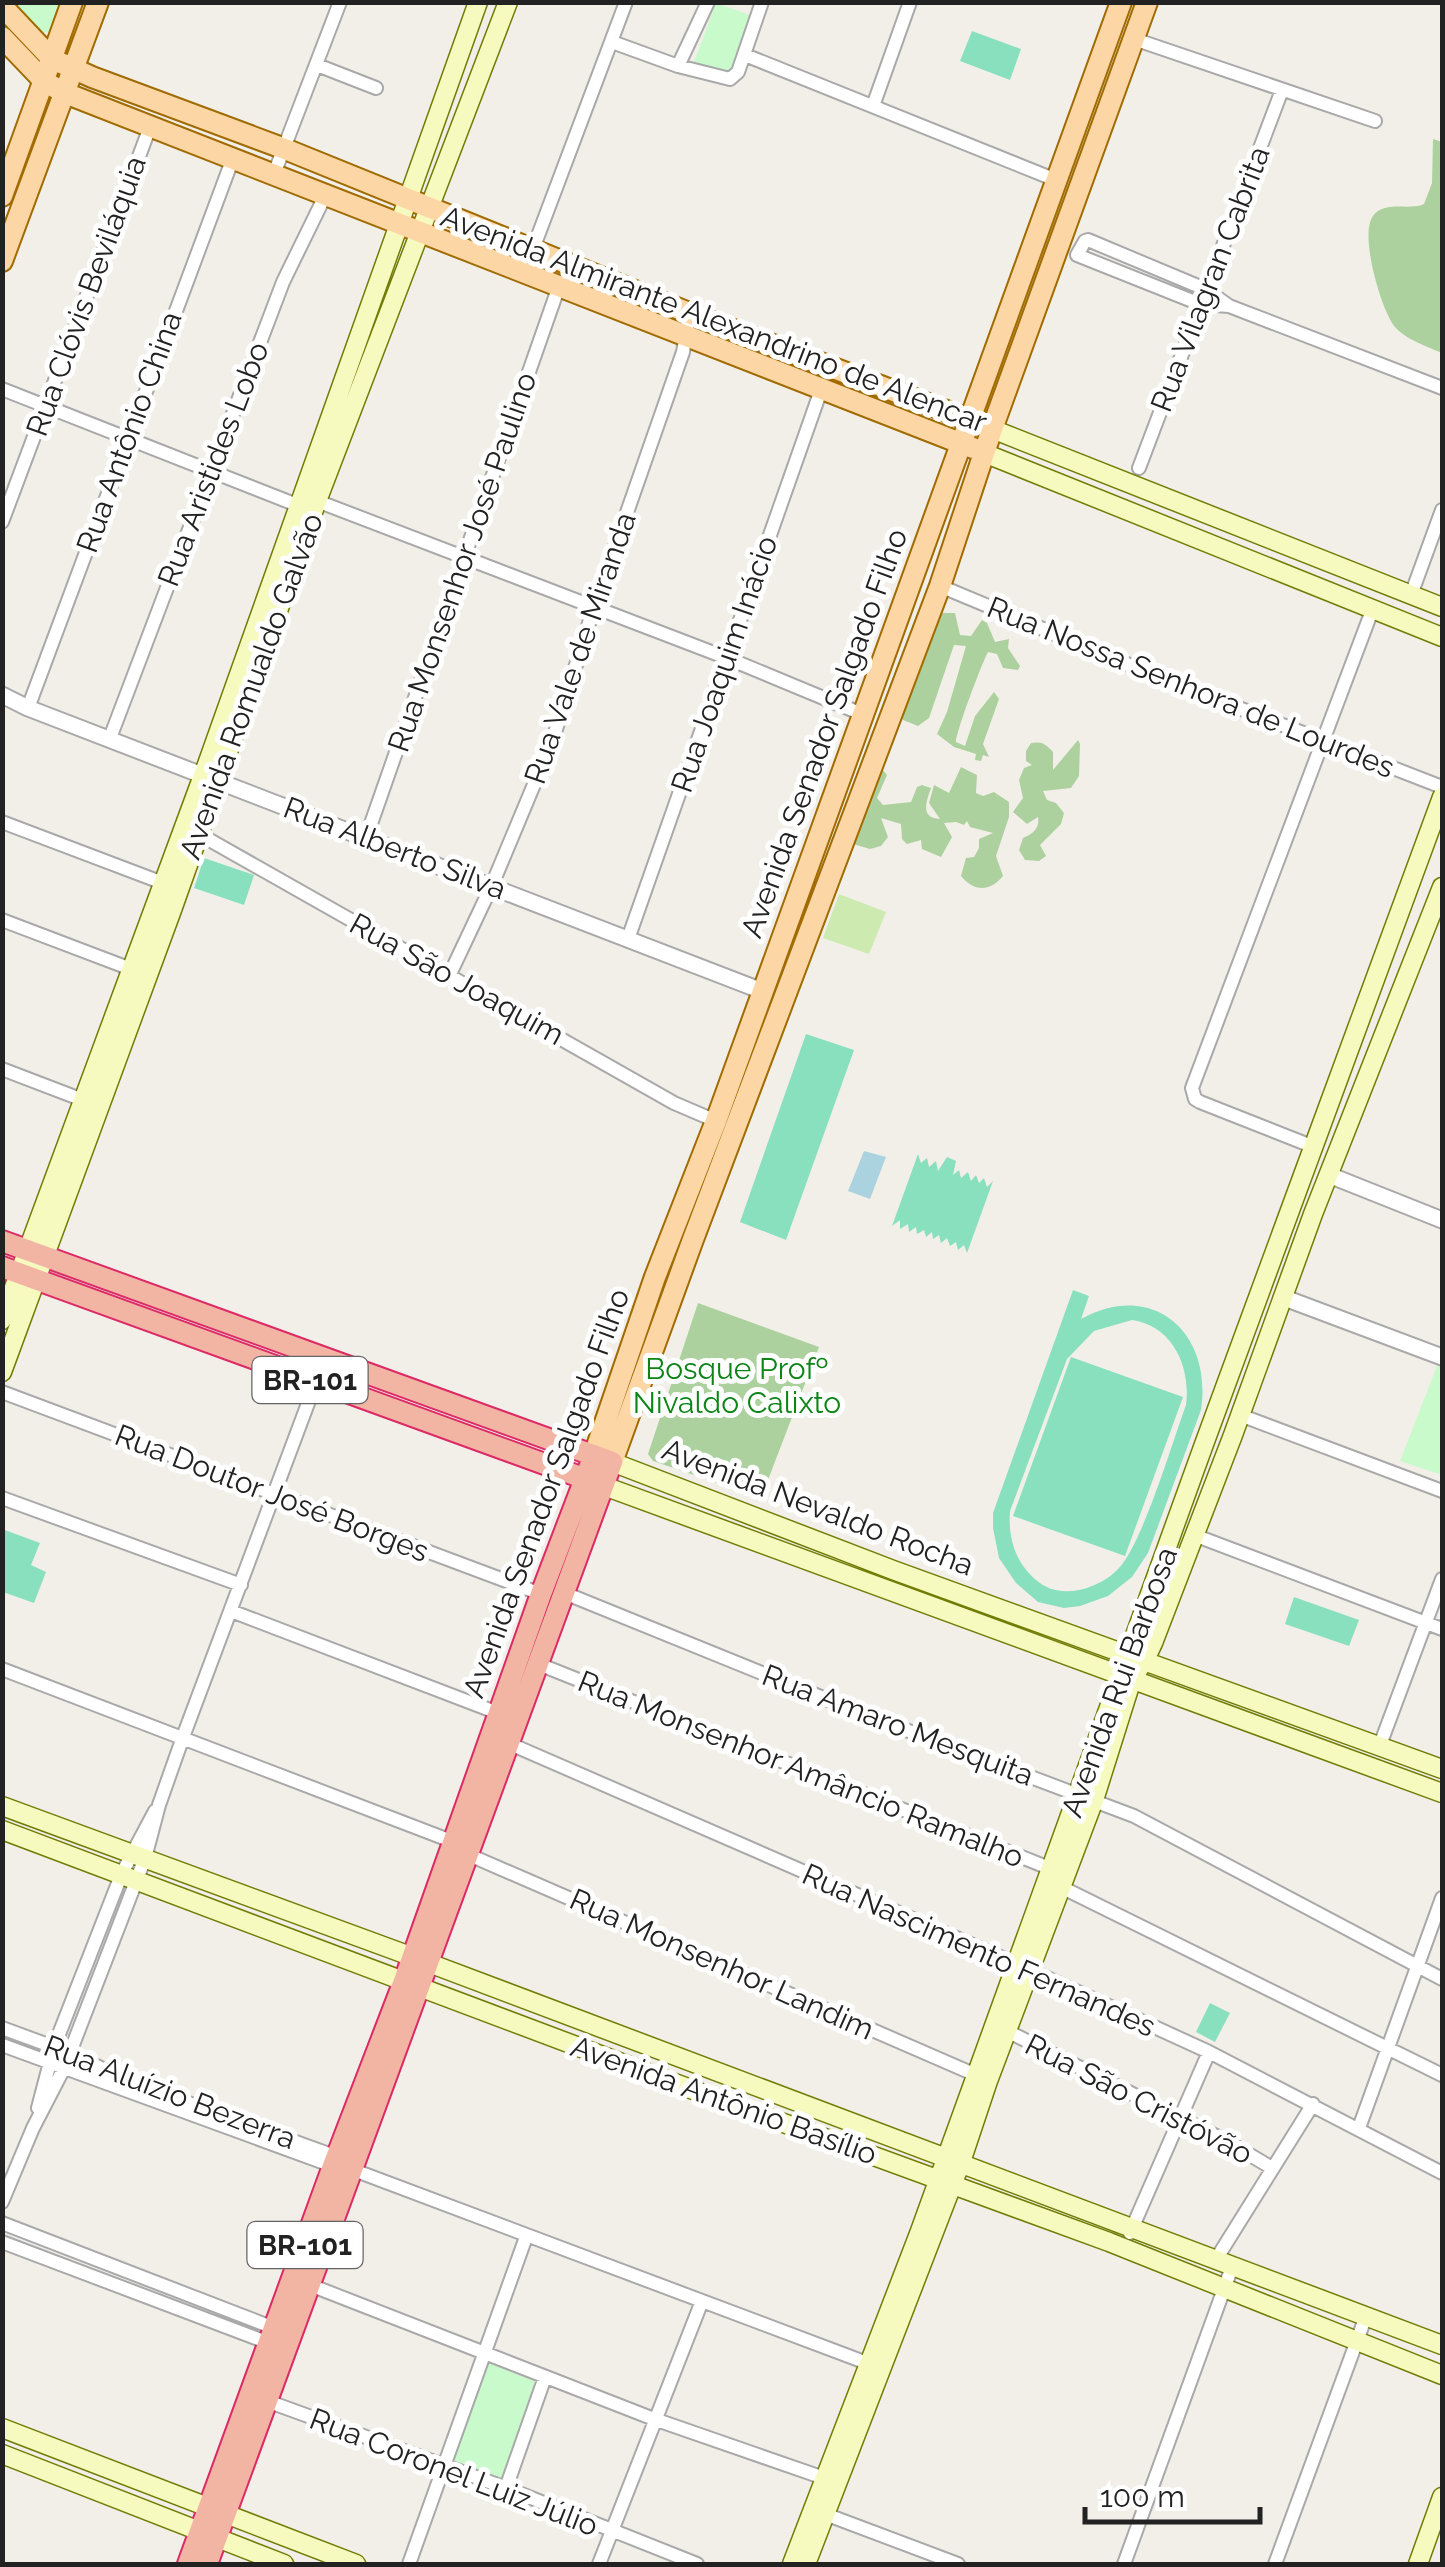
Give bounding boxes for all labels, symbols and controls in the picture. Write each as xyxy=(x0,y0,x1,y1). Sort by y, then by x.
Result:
street label: Rua Vilagran Cabrita xyxy=(1143,142,1277,416)
street label: Rua Clóvis Beviláquia xyxy=(19,151,153,441)
street label: Avenida Almirante Alexandrino de Alencar xyxy=(436,198,992,440)
street label: Rua Antônio China xyxy=(69,307,189,557)
street label: Rua Aristides Lobo xyxy=(150,337,276,591)
street label: Rua Monsenhor José Paulino xyxy=(381,368,543,756)
street label: Avenida Romualdo Galvão xyxy=(172,508,330,864)
street label: Rua Vale de Miranda xyxy=(517,508,643,788)
street label: Avenida Senador Salgado Filho xyxy=(734,524,914,942)
street label: Rua Joaquim Inácio xyxy=(664,531,784,797)
street label: Rua Nossa Senhora de Lourdes xyxy=(982,589,1400,785)
street label: Rua Alberto Silva xyxy=(279,790,511,906)
street label: Rua São Joaquim xyxy=(344,906,570,1052)
street label: Avenida Senador Salgado Filho xyxy=(456,1284,636,1702)
park label: Bosque Profº Nivaldo Calixto xyxy=(633,1351,841,1420)
road number: BR-101 xyxy=(252,1357,368,1403)
street label: Rua Doutor José Borges xyxy=(110,1417,434,1569)
street label: Avenida Nevaldo Rocha xyxy=(657,1431,979,1583)
street label: Avenida Rui Barbosa xyxy=(1054,1542,1184,1822)
street label: Rua Amaro Mesquita xyxy=(758,1657,1038,1793)
street label: Rua Monsenhor Amâncio Ramalho xyxy=(573,1663,1029,1875)
street label: Rua Nascimento Fernandes xyxy=(797,1856,1161,2044)
street label: Rua Monsenhor Landim xyxy=(565,1881,879,2047)
street label: Rua São Cristóvão xyxy=(1020,2027,1258,2171)
street label: Rua Aluízio Bezerra xyxy=(39,2028,301,2156)
street label: Avenida Antônio Basílio xyxy=(566,2028,882,2172)
road number: BR-101 xyxy=(248,2222,362,2268)
street label: Rua Coronel Luiz Júlio xyxy=(305,2401,603,2543)
scale bar xyxy=(1085,2462,1260,2524)
text: 100 m xyxy=(1100,2479,1185,2514)

